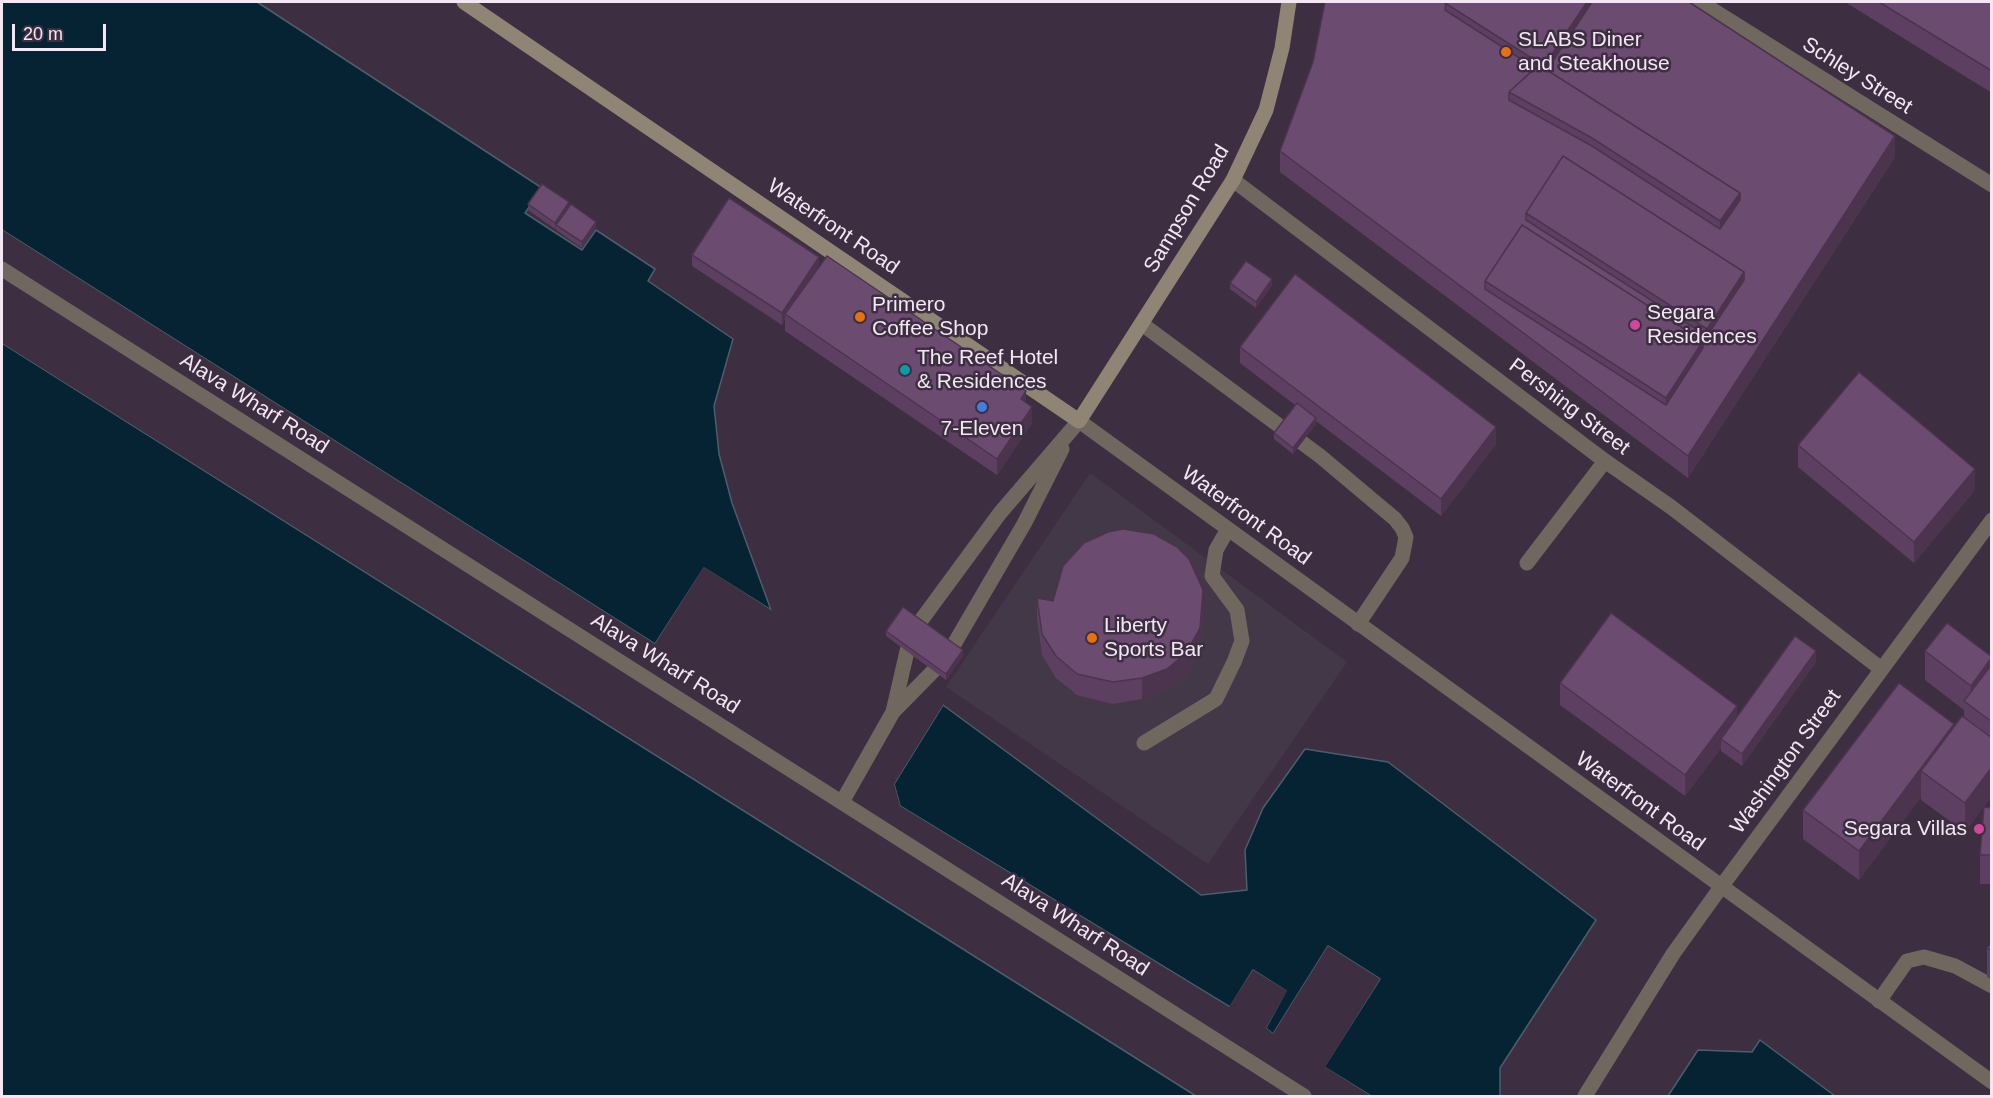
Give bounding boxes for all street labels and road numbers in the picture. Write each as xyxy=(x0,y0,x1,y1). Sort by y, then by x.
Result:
street label: Schley Street xyxy=(1797,32,1917,120)
street label: Sampson Road xyxy=(1139,140,1235,278)
street label: Waterfront Road xyxy=(762,174,904,280)
street label: Alava Wharf Road xyxy=(175,348,333,460)
street label: Pershing Street xyxy=(1504,353,1634,461)
street label: Waterfront Road xyxy=(1177,461,1315,571)
street label: Alava Wharf Road xyxy=(586,608,744,720)
street label: Washington Street xyxy=(1725,685,1847,839)
street label: Waterfront Road xyxy=(1571,747,1709,857)
street label: Alava Wharf Road xyxy=(997,868,1153,982)

